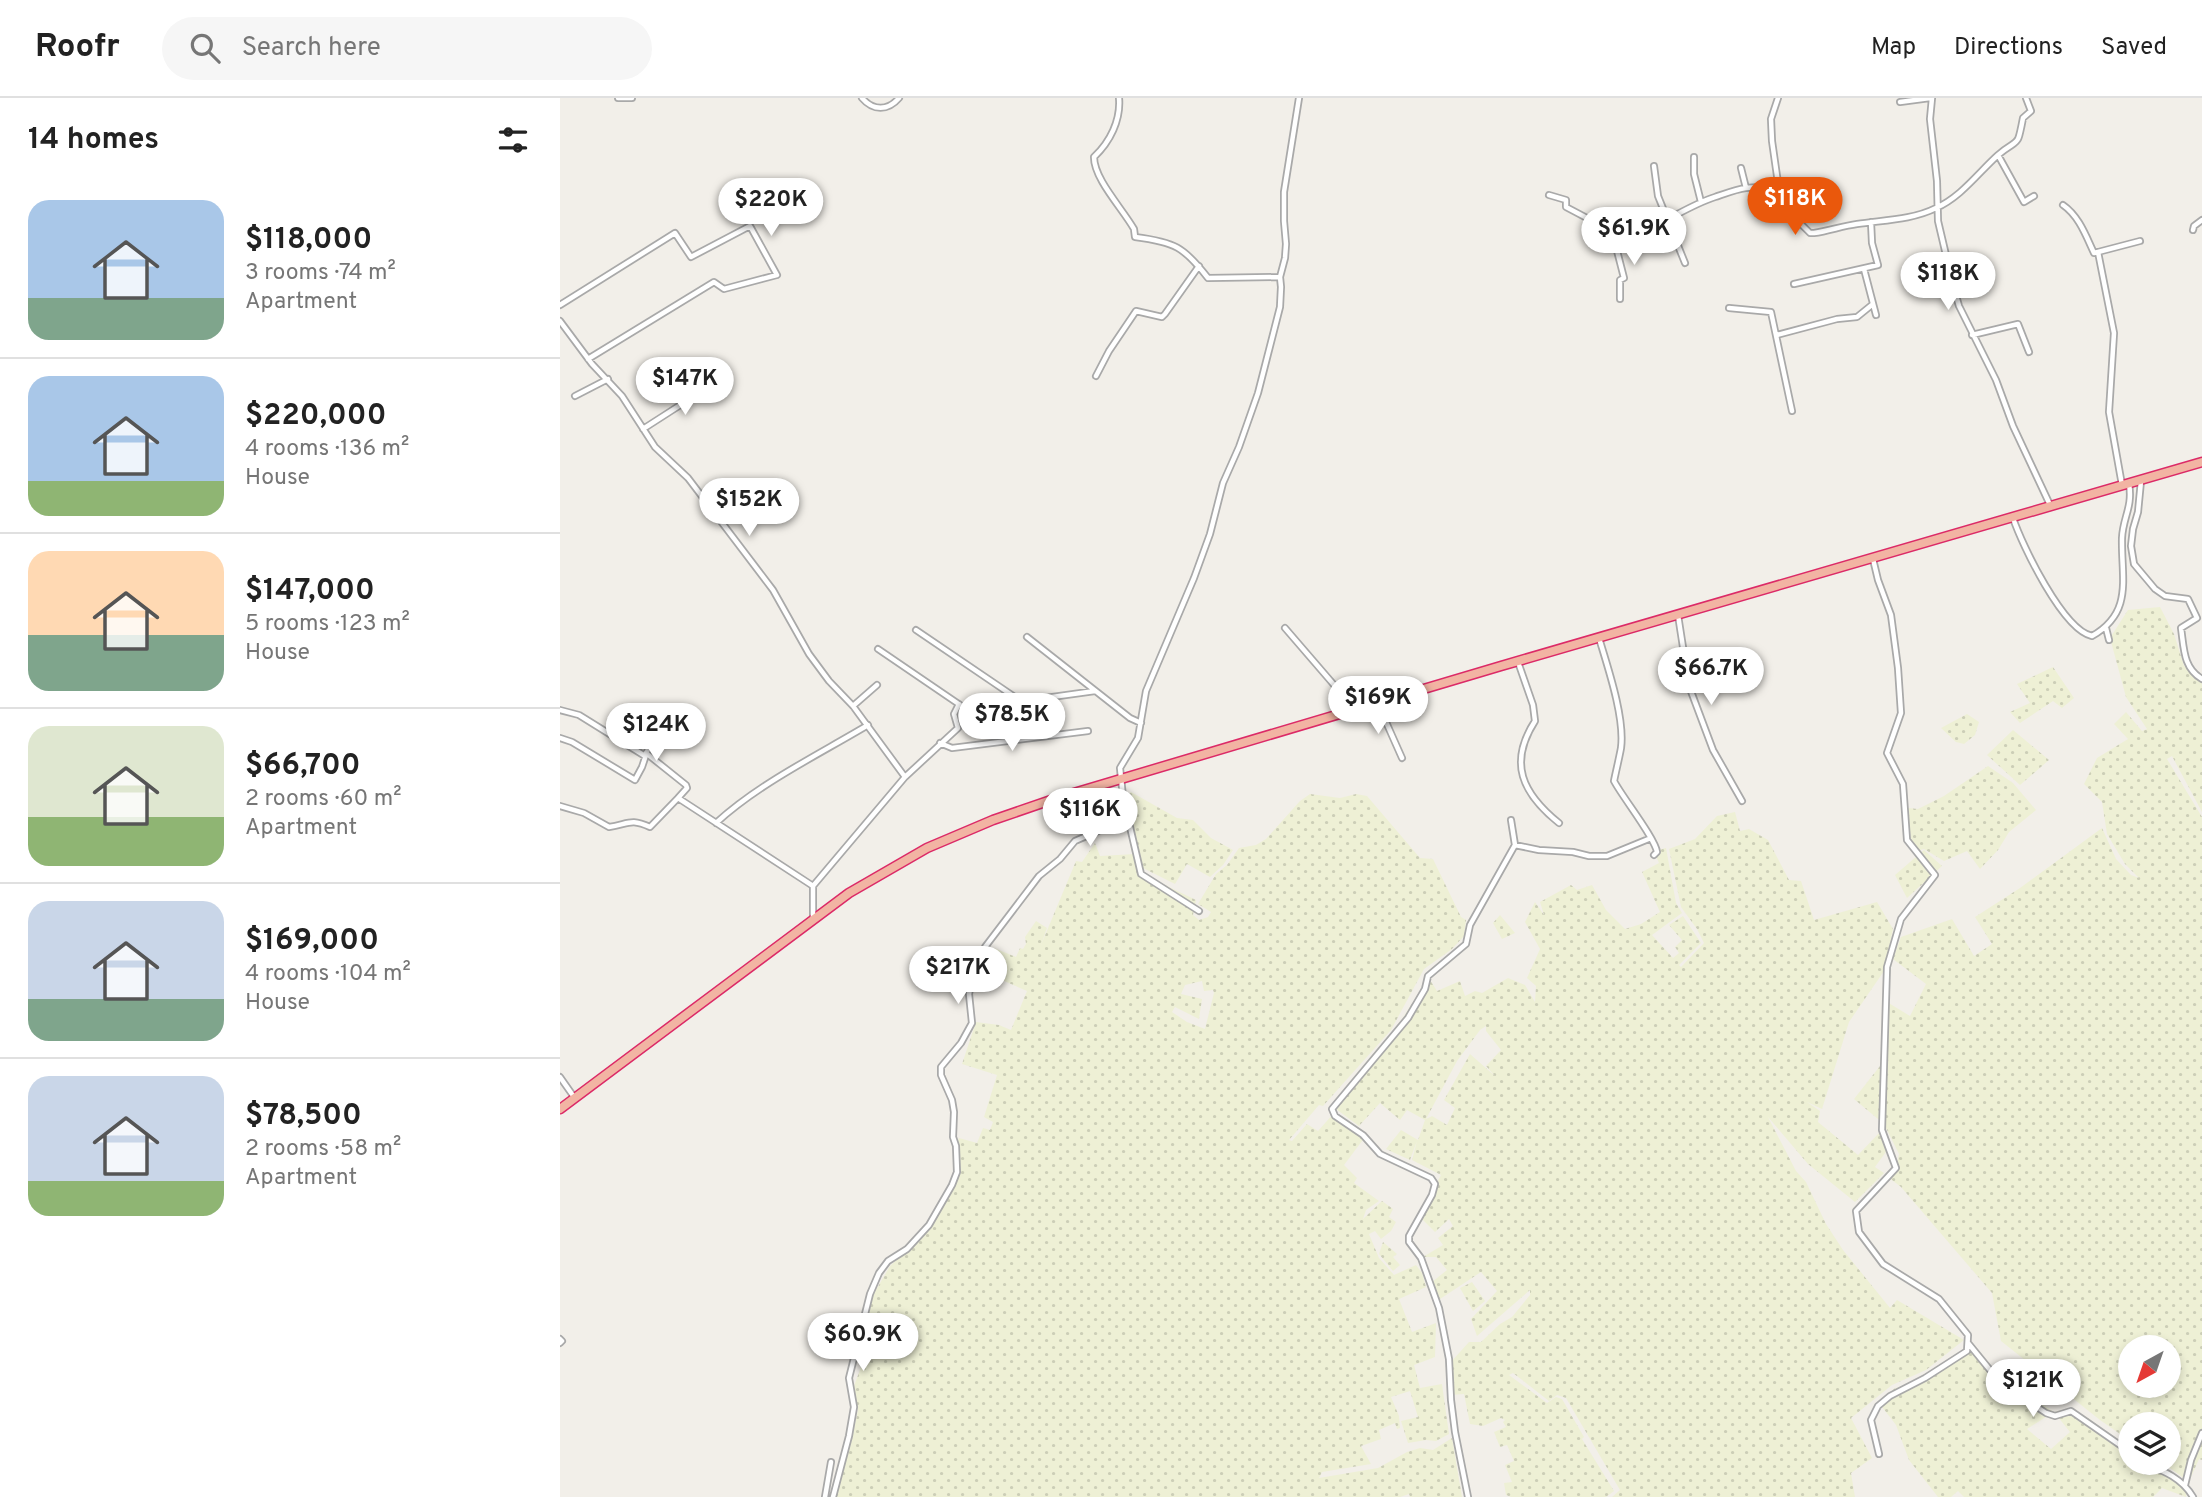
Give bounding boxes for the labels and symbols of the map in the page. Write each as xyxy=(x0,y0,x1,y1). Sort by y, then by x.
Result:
pin: $220K xyxy=(722,178,820,238)
pin: $118K xyxy=(1746,178,1844,237)
pin: $61.9K xyxy=(1577,208,1691,267)
pin: $118K xyxy=(1899,252,1997,312)
pin: $147K xyxy=(636,358,734,417)
pin: $152K xyxy=(700,478,798,538)
pin: $66.7K xyxy=(1654,648,1768,707)
pin: $169K xyxy=(1329,676,1427,736)
pin: $78.5K xyxy=(955,694,1069,753)
pin: $124K xyxy=(607,704,705,763)
pin: $116K xyxy=(1041,788,1139,848)
pin: $217K xyxy=(909,946,1007,1006)
pin: $60.9K xyxy=(806,1314,920,1373)
north arrow xyxy=(2118,1335,2180,1398)
pin: $121K xyxy=(1984,1360,2082,1419)

